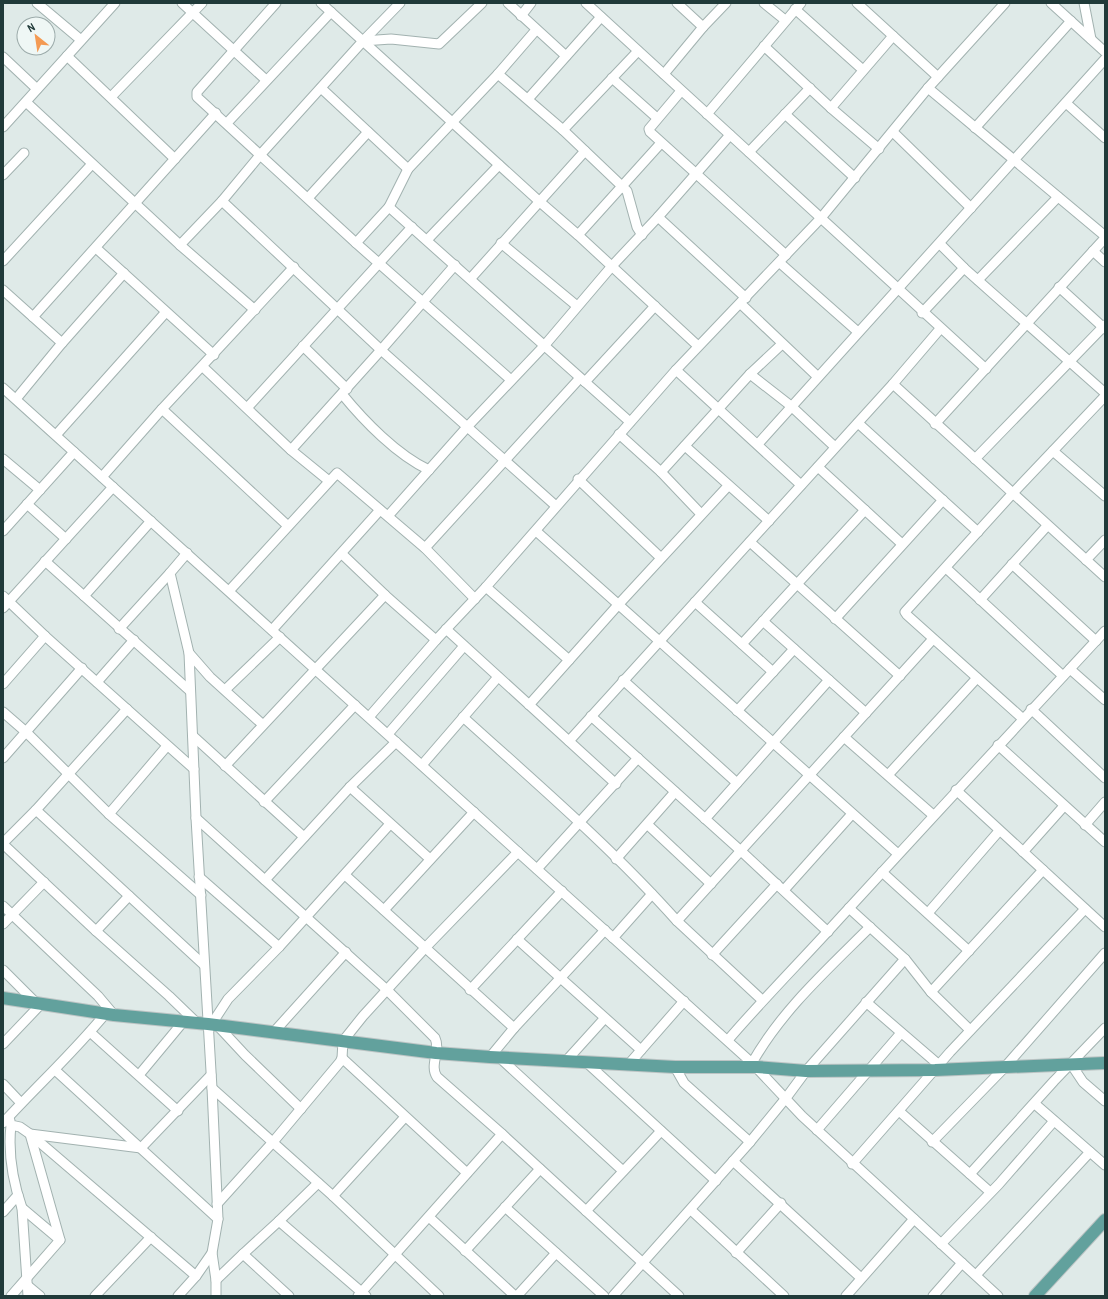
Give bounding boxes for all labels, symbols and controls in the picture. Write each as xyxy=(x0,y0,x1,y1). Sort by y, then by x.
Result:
north arrow xyxy=(16,16,56,56)
text: N xyxy=(25,20,37,35)

